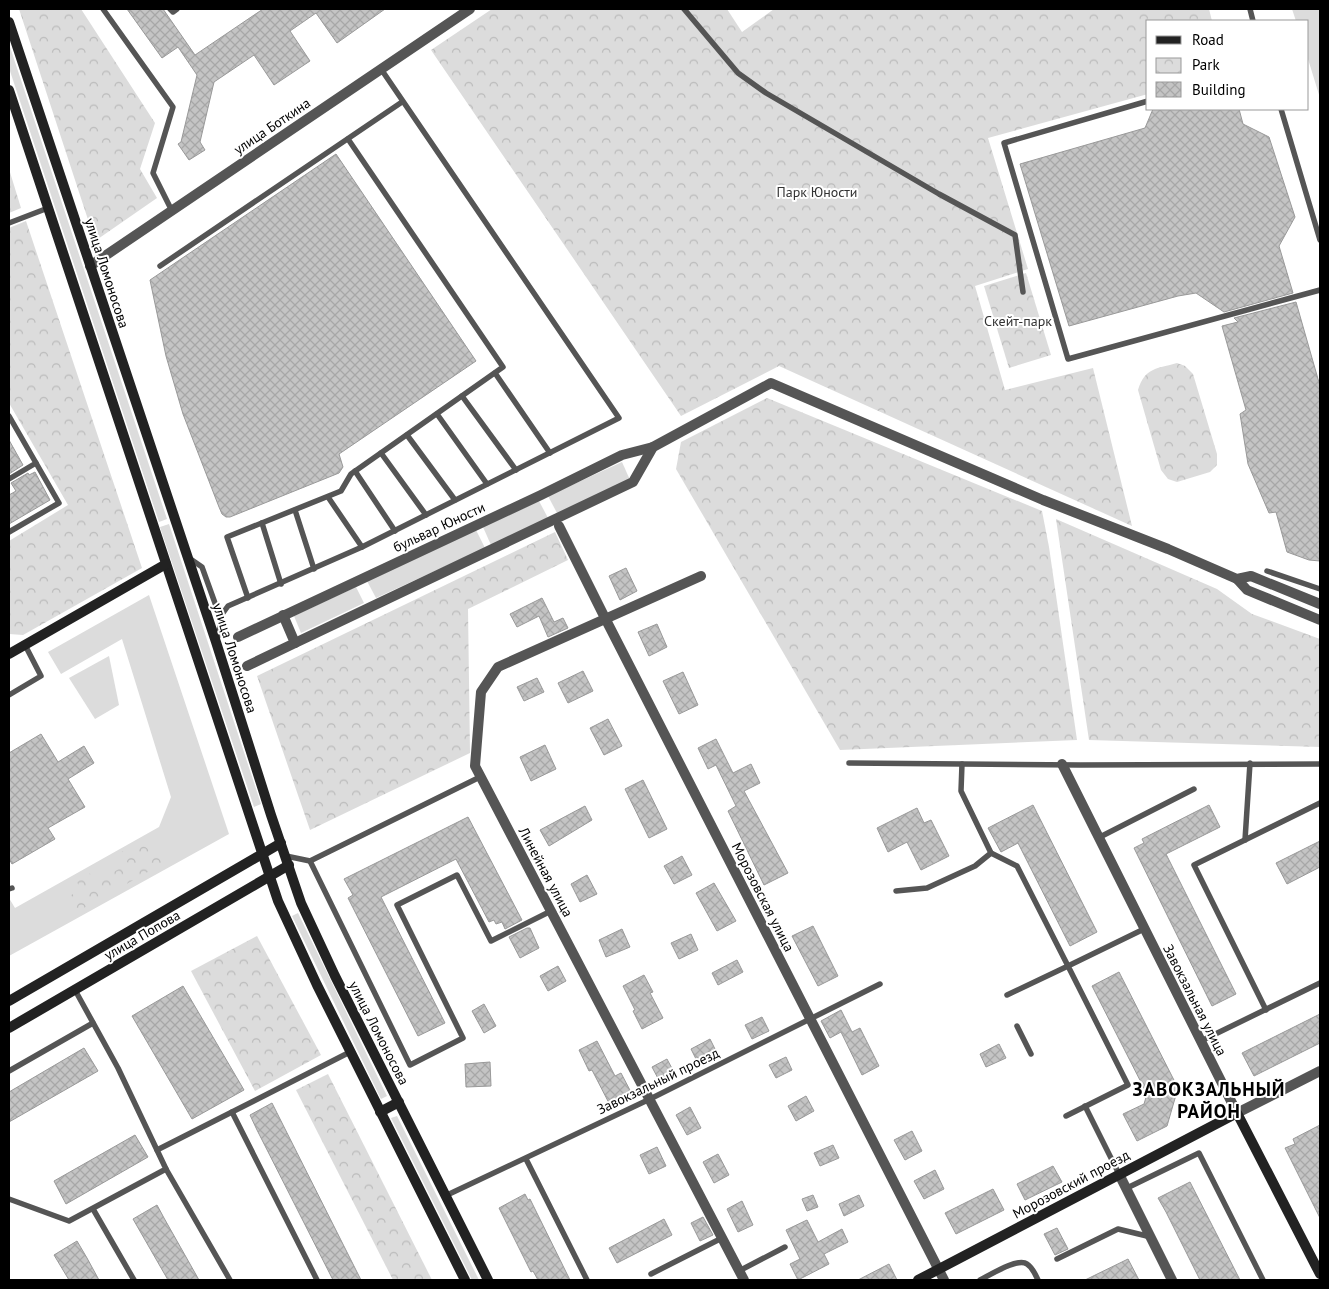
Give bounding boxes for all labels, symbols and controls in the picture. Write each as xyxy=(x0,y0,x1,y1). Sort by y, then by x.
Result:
legend xyxy=(1146,20,1309,110)
text: Road xyxy=(1192,30,1224,49)
text: Park xyxy=(1192,55,1220,74)
text: Building xyxy=(1192,80,1246,99)
street label: улица Боткина xyxy=(230,94,314,158)
park label: Парк Юности xyxy=(776,183,858,201)
street label: улица Ломоносова xyxy=(81,216,133,330)
park label: Скейт-парк xyxy=(984,312,1052,330)
street label: бульвар Юности xyxy=(390,498,488,556)
street label: улица Ломоносова xyxy=(209,601,261,715)
street label: Линейная улица xyxy=(514,823,577,920)
street label: Морозовская улица xyxy=(728,839,798,955)
street label: улица Попова xyxy=(101,906,183,964)
street label: Завокзальная улица xyxy=(1159,941,1231,1059)
street label: улица Ломоносова xyxy=(345,978,413,1088)
street label: Завокзальный проезд xyxy=(594,1043,723,1118)
district label: ЗАВОКЗАЛЬНЫЙ РАЙОН xyxy=(1132,1077,1286,1123)
street label: Морозовский проезд xyxy=(1009,1145,1133,1222)

